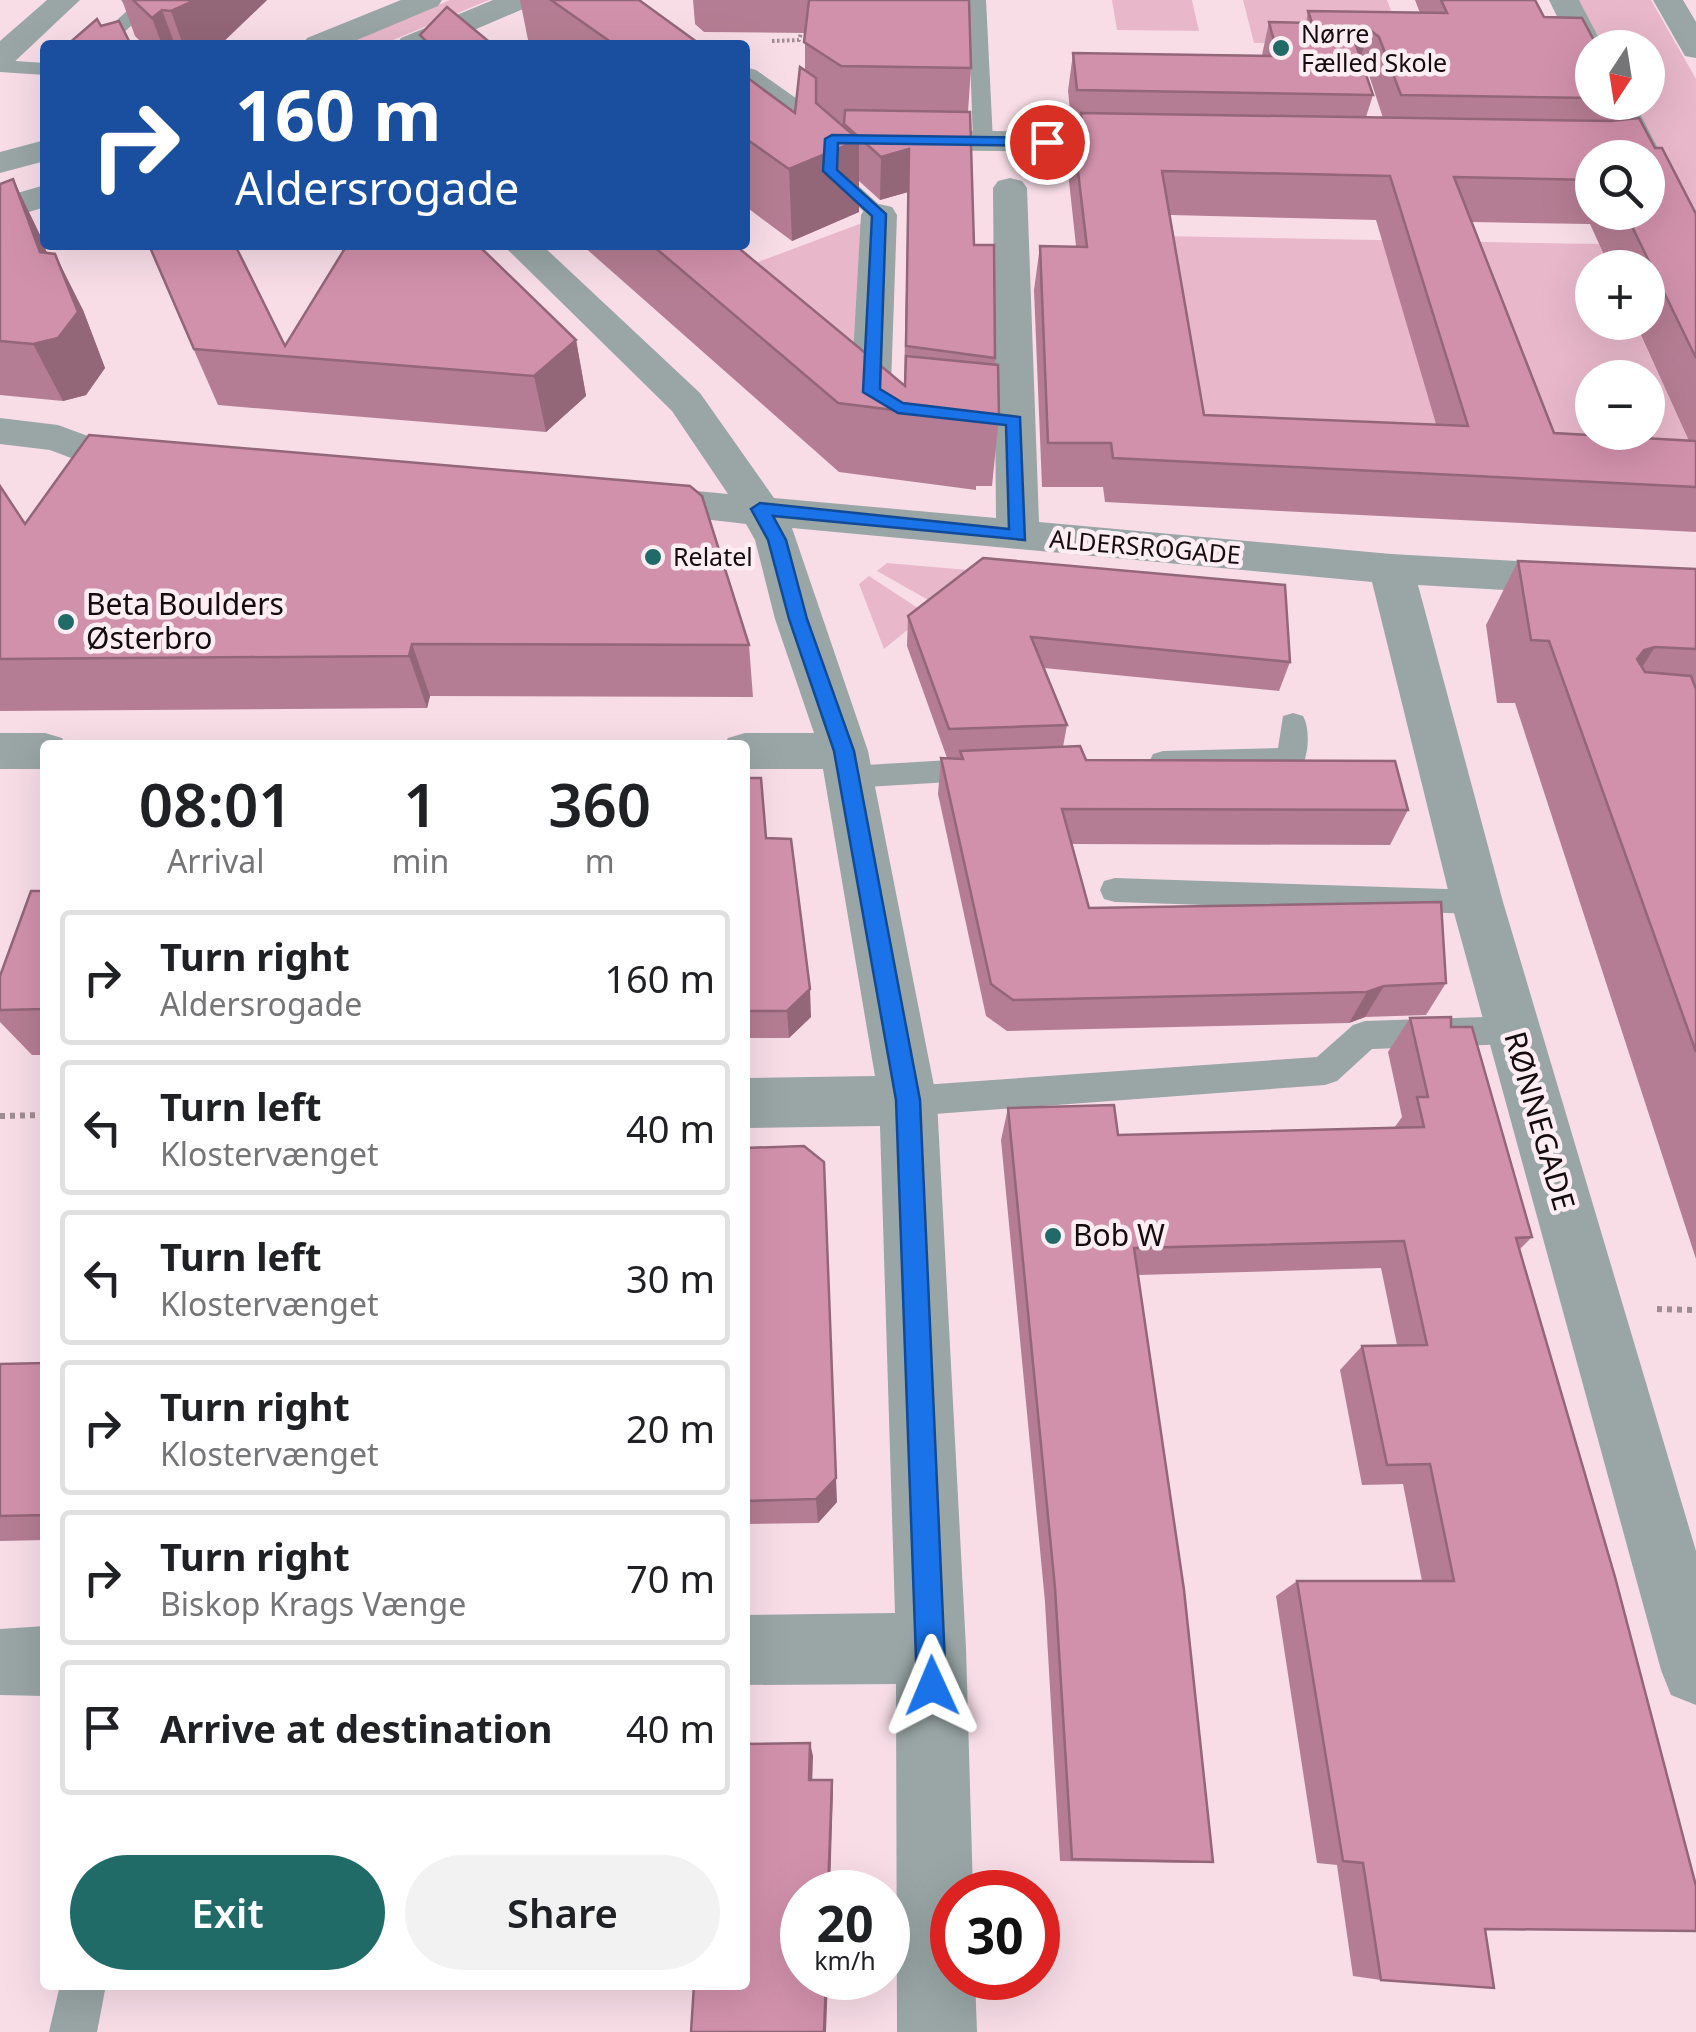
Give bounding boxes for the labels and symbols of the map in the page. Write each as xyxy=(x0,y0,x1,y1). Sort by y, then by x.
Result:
place label: Nørre Fælled Skole xyxy=(1301,16,1447,79)
north arrow xyxy=(1575,30,1665,120)
marker: Nørre Fælled Skole xyxy=(1270,37,1292,59)
pin xyxy=(1005,100,1090,185)
street label: ALDERSROGADE xyxy=(1048,521,1242,571)
place label: Relatel xyxy=(673,539,753,573)
marker: Relatel xyxy=(642,546,664,568)
place label: Beta Boulders Østerbro xyxy=(86,583,284,658)
marker: Beta Boulders Østerbro xyxy=(55,611,77,633)
street label: RØNNEGADE xyxy=(1495,1027,1586,1215)
place label: Bob W xyxy=(1073,1214,1165,1255)
marker: Bob W xyxy=(1042,1225,1064,1247)
position arrow xyxy=(880,1634,984,1738)
speed limit sign: 30 xyxy=(930,1870,1060,2000)

